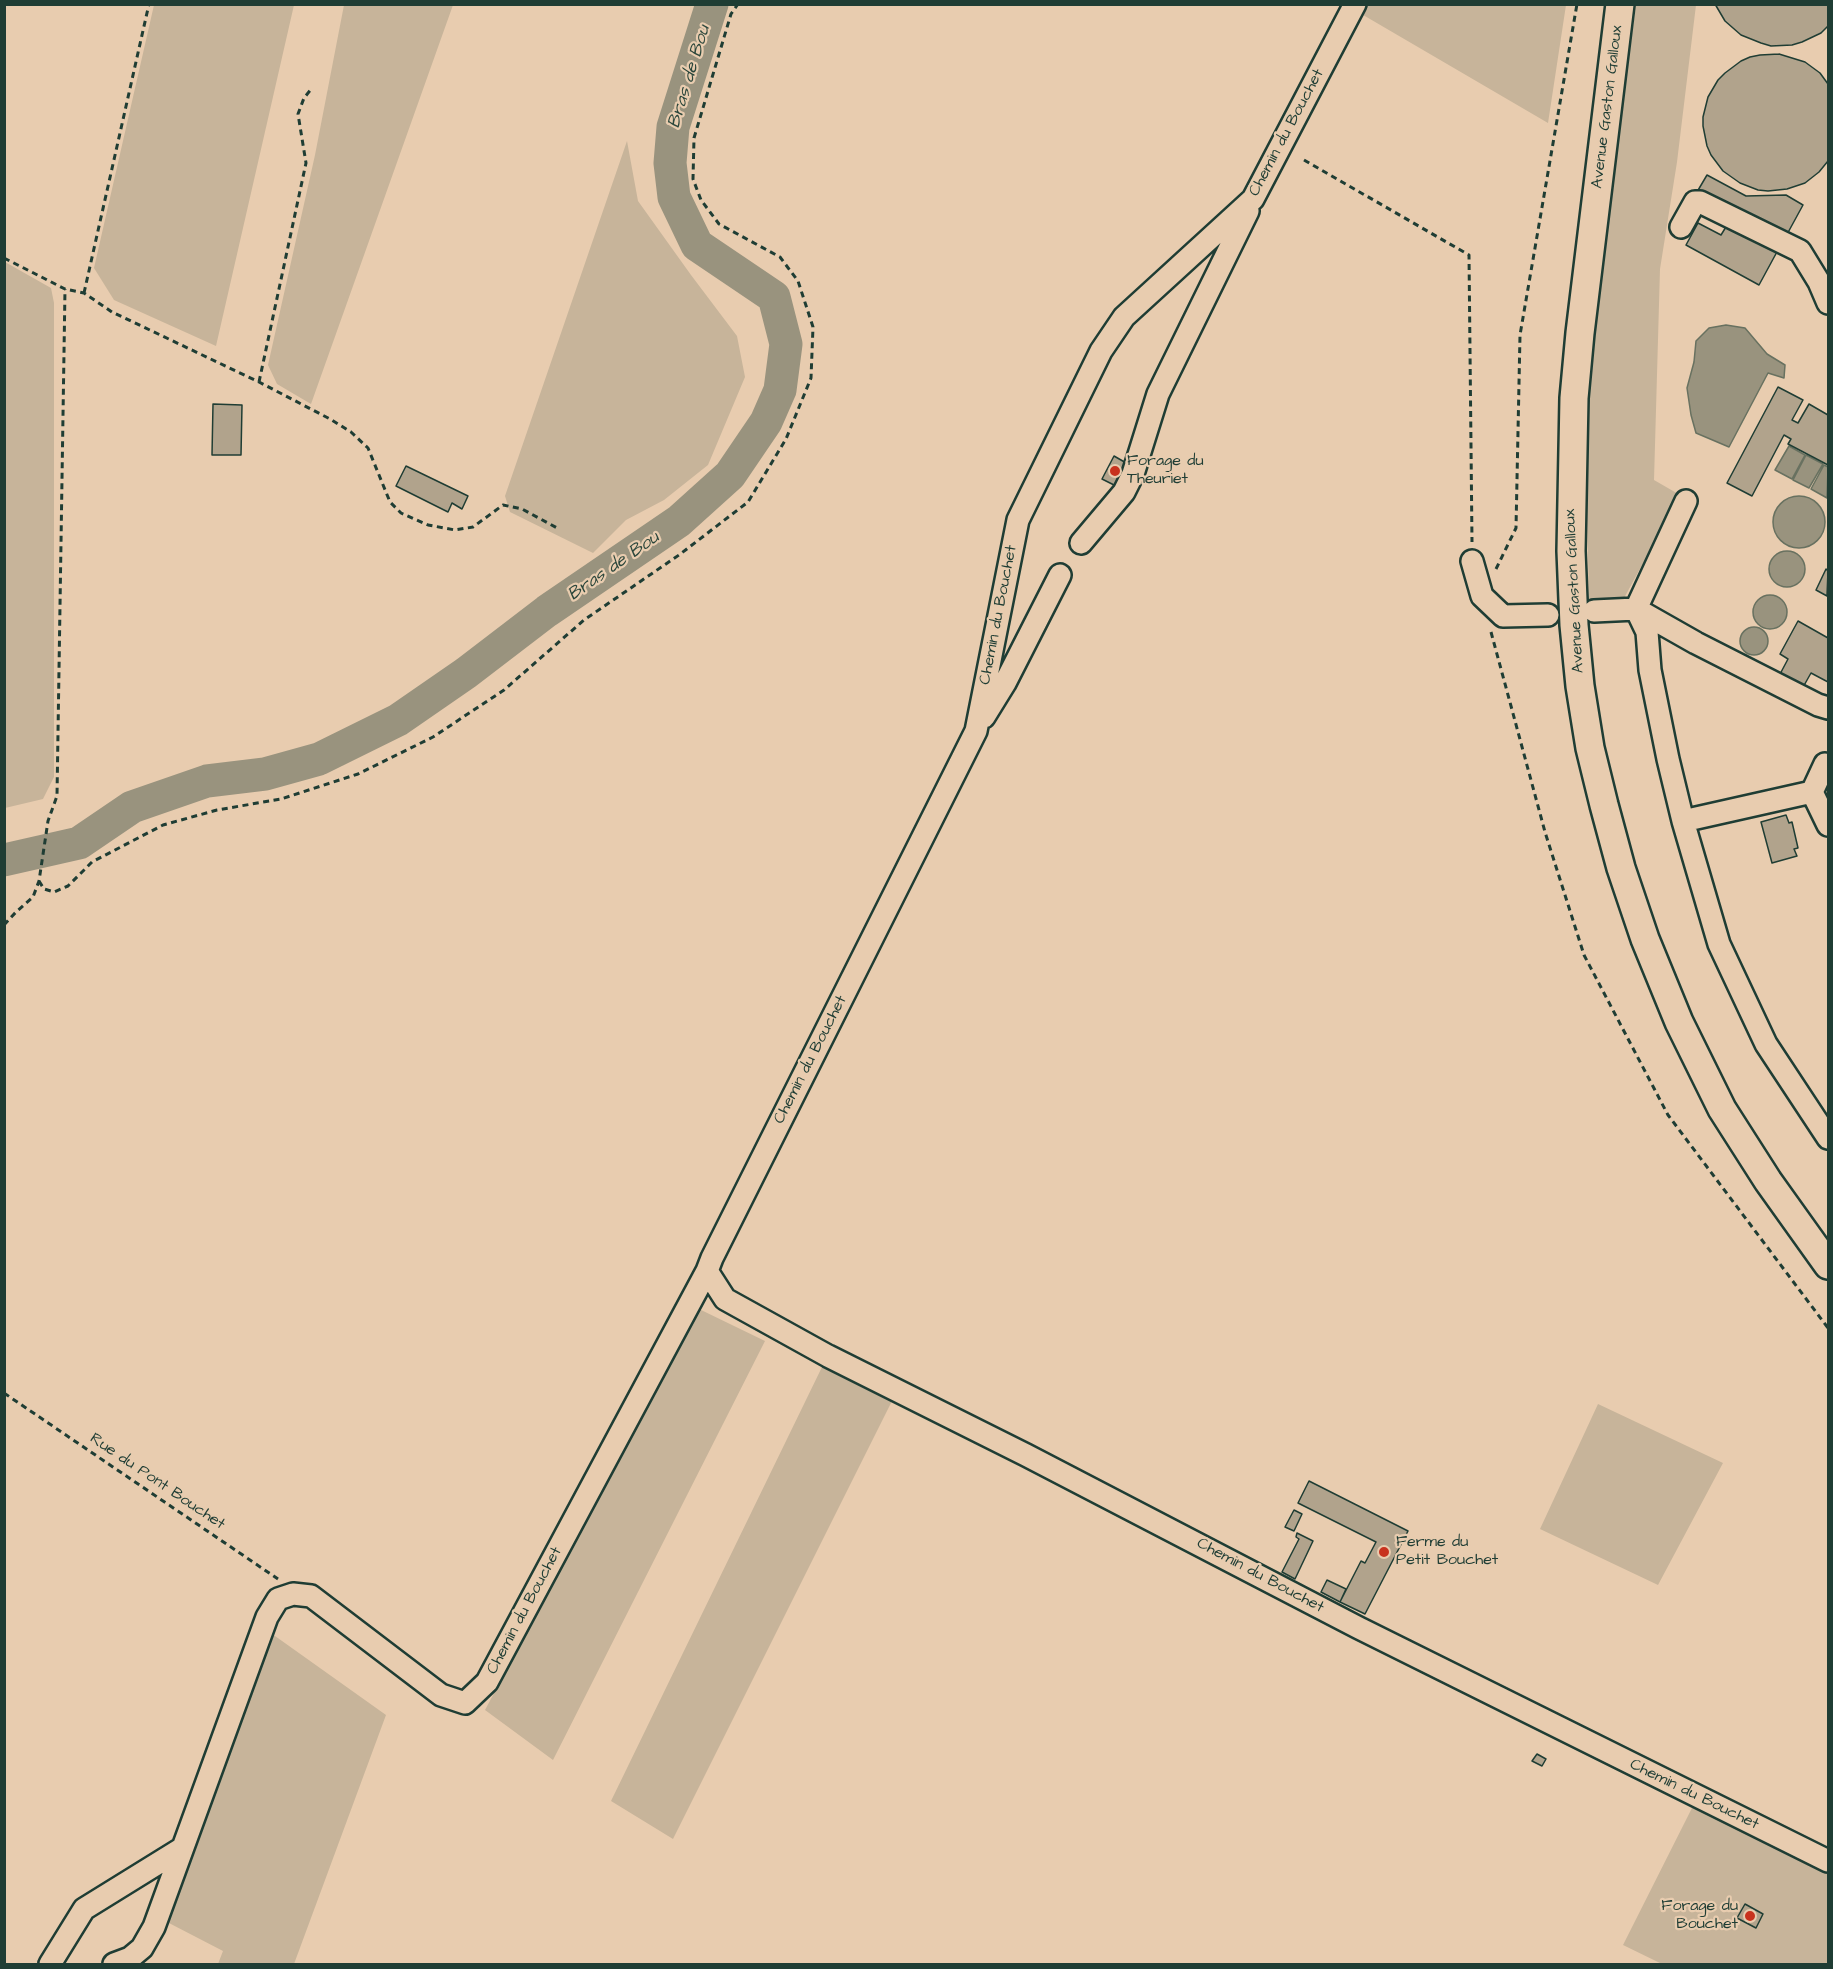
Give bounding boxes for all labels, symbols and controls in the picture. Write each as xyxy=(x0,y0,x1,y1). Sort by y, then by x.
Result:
water label: Bras de Bou xyxy=(664,23,716,131)
street label: Avenue Gaston Galloux xyxy=(1588,24,1628,190)
street label: Chemin du Bouchet xyxy=(1245,66,1329,200)
place label: Forage du Theuriet xyxy=(1127,452,1204,490)
marker: Forage du Theuriet xyxy=(1108,464,1122,478)
street label: Avenue Gaston Galloux xyxy=(1561,508,1589,674)
water label: Bras de Bou xyxy=(564,528,664,606)
street label: Chemin du Bouchet xyxy=(976,544,1022,686)
street label: Chemin du Bouchet xyxy=(770,993,852,1127)
street label: Rue du Pont Bouchet xyxy=(86,1430,228,1534)
place label: Ferme du Petit Bouchet xyxy=(1396,1533,1498,1571)
street label: Chemin du Bouchet xyxy=(1193,1534,1327,1618)
street label: Chemin du Bouchet xyxy=(483,1544,567,1678)
marker: Ferme du Petit Bouchet xyxy=(1377,1545,1391,1559)
street label: Chemin du Bouchet xyxy=(1626,1755,1762,1835)
place label: Forage du Bouchet xyxy=(1661,1897,1738,1935)
marker: Forage du Bouchet xyxy=(1743,1909,1757,1923)

